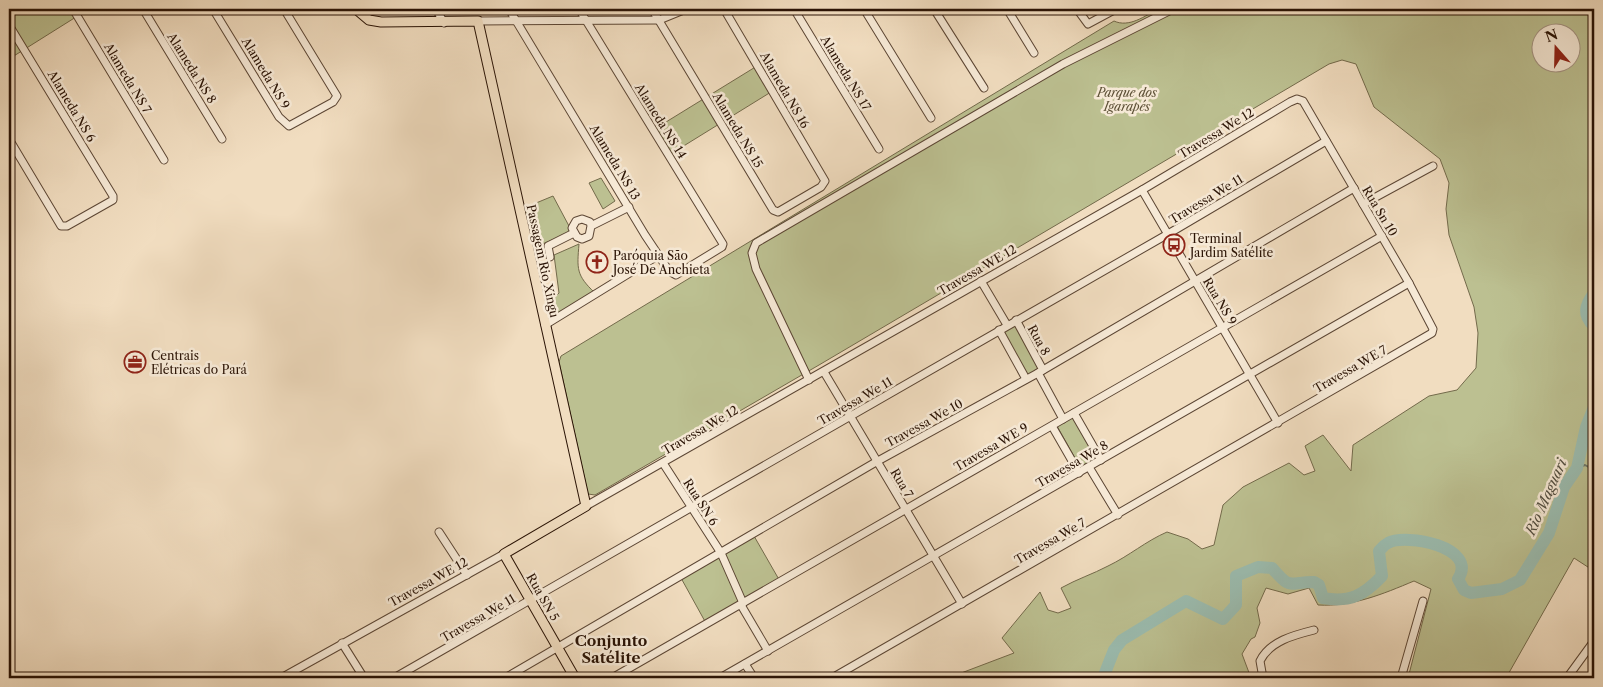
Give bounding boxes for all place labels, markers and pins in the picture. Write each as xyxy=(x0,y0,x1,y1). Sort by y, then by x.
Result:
place label: Terminal Jardim Satélite xyxy=(1188,231,1274,260)
bus stop icon: Terminal Jardim Satélite xyxy=(1162,233,1186,257)
place label: Paróquia São José De Anchieta xyxy=(611,248,711,277)
church icon: Paróquia São José De Anchieta xyxy=(585,250,609,274)
place label: Centrais Elétricas do Pará xyxy=(151,348,248,377)
office icon: Centrais Elétricas do Pará xyxy=(123,350,147,374)

